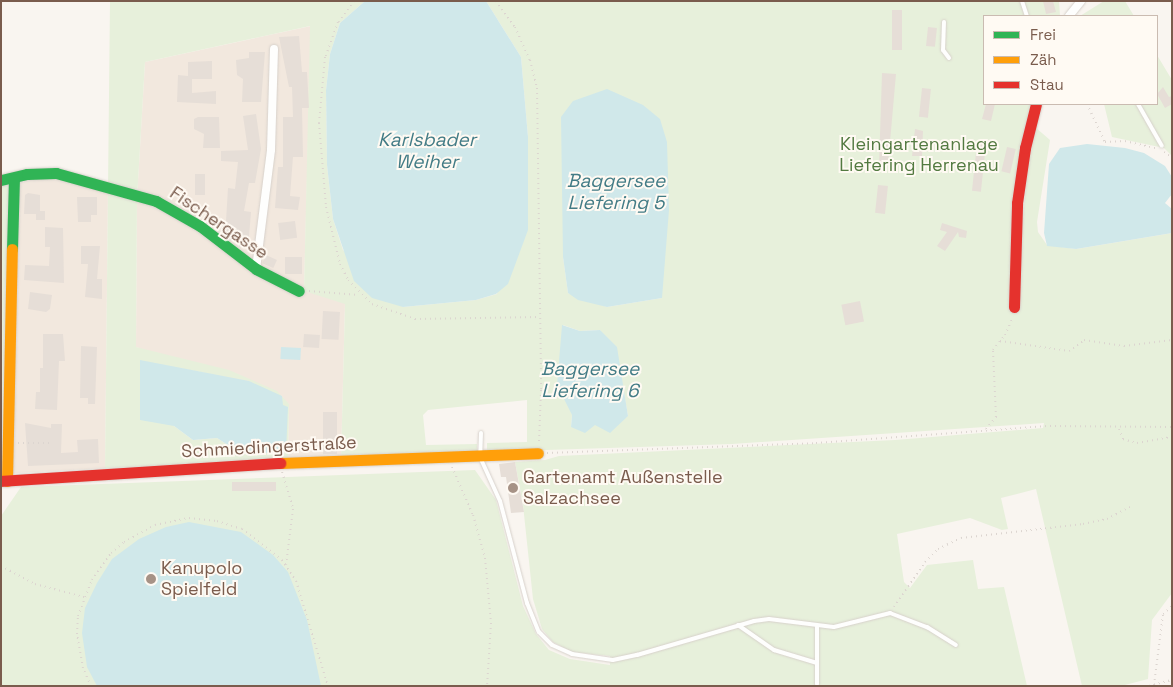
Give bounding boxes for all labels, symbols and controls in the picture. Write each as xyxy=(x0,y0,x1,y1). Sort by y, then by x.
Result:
legend xyxy=(983,15,1158,105)
text: Frei xyxy=(1030,25,1056,44)
text: Zäh xyxy=(1030,50,1056,69)
text: Stau xyxy=(1030,75,1064,94)
water label: Karlsbader Weiher xyxy=(378,129,476,173)
park label: Kleingartenanlage Liefering Herrenau xyxy=(839,134,999,176)
water label: Baggersee Liefering 5 xyxy=(567,170,665,214)
street label: Fischergasse xyxy=(166,182,272,264)
water label: Baggersee Liefering 6 xyxy=(541,358,639,402)
street label: Schmiedingerstraße xyxy=(181,432,357,462)
place label: Gartenamt Außenstelle Salzachsee xyxy=(523,467,723,509)
marker: Gartenamt Außenstelle Salzachsee xyxy=(507,482,519,494)
place label: Kanupolo Spielfeld xyxy=(161,558,242,600)
marker: Kanupolo Spielfeld xyxy=(145,573,157,585)

